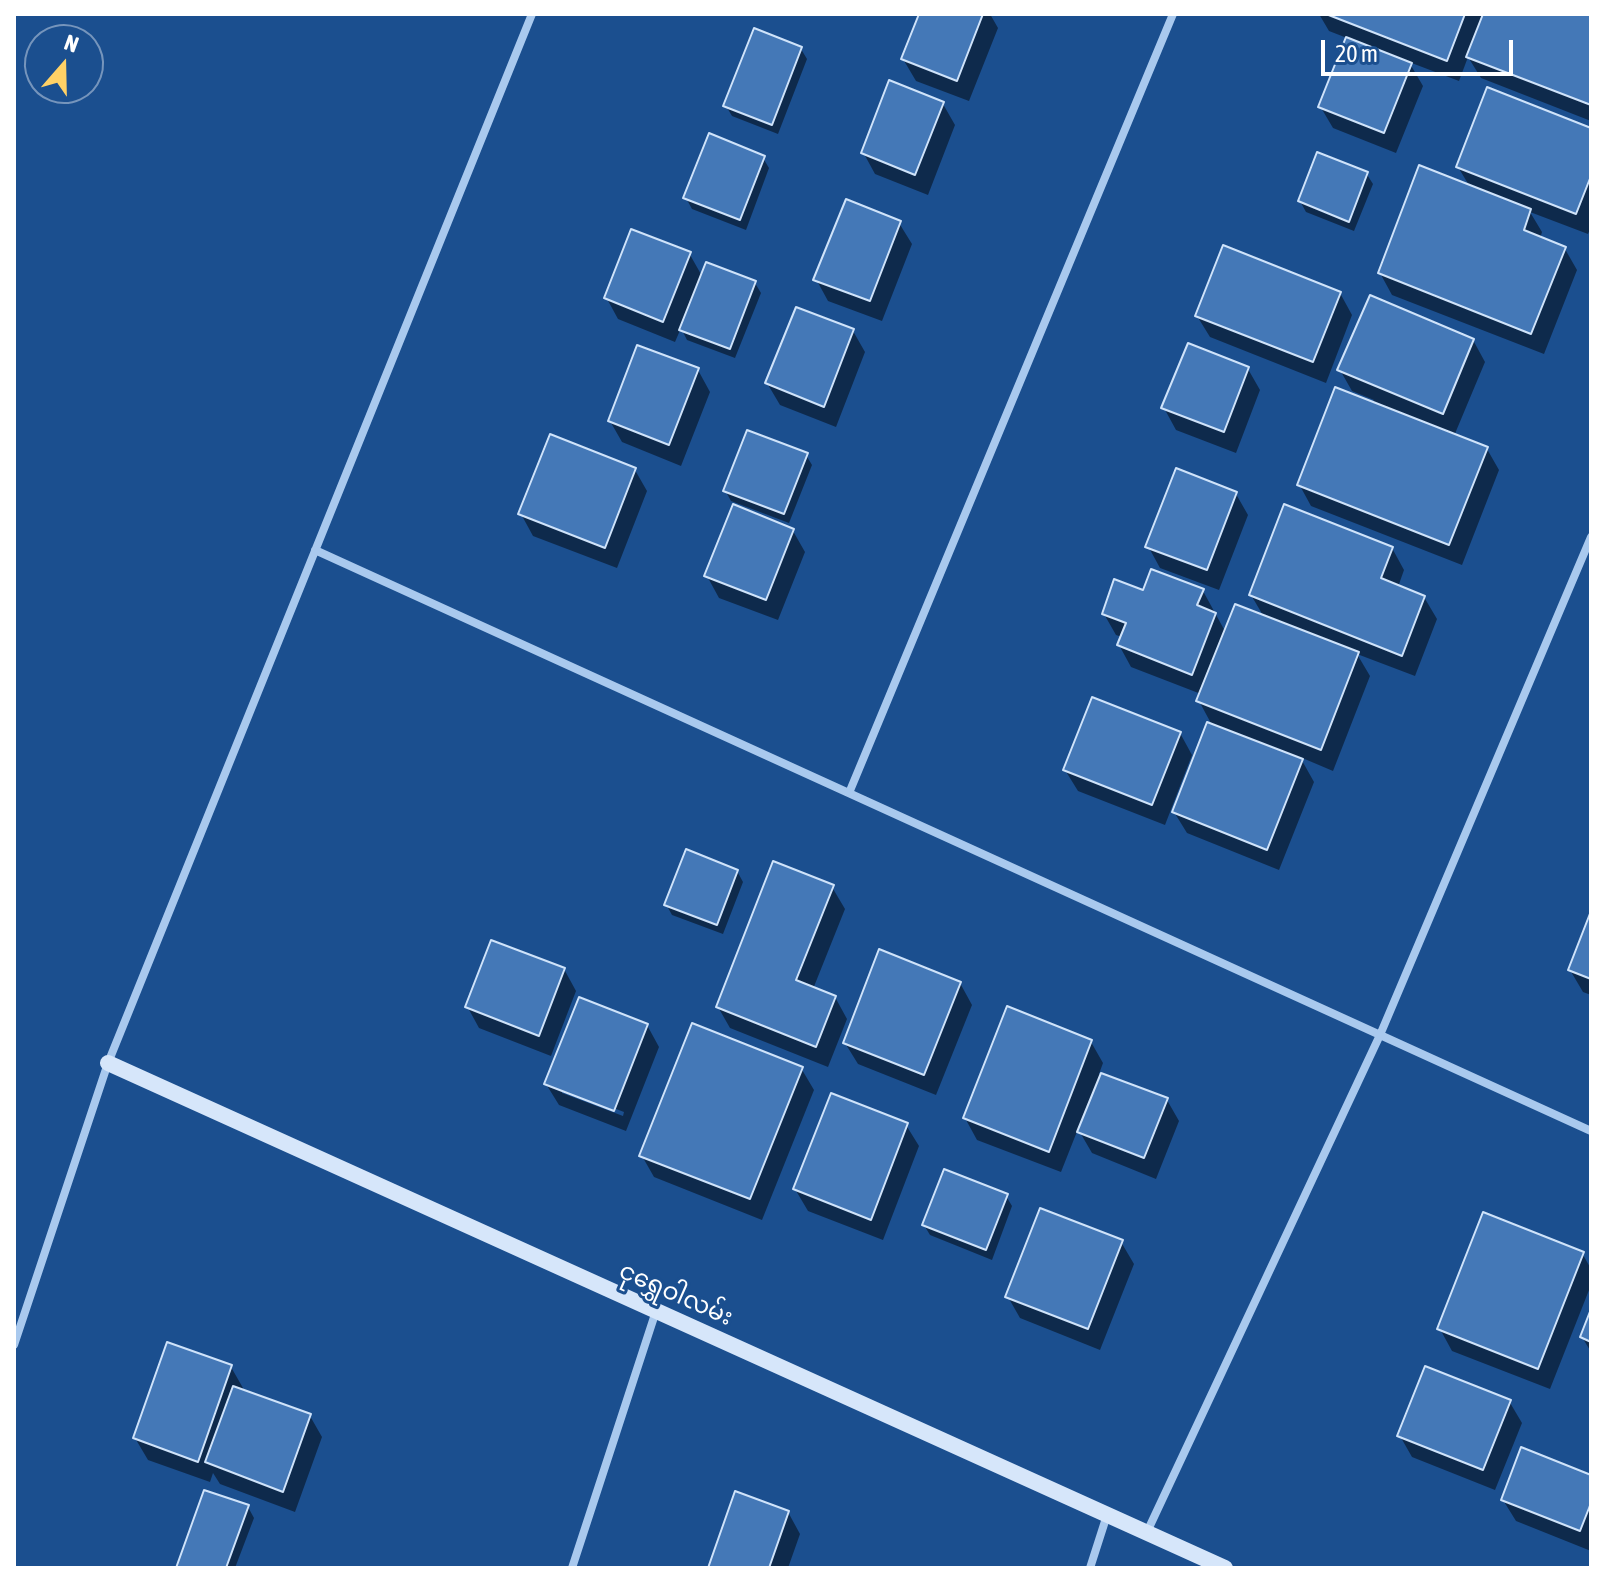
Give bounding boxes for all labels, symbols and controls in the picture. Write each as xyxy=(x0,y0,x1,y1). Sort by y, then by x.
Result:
north arrow xyxy=(24,24,104,104)
scale bar xyxy=(1325,24,1517,74)
text: N xyxy=(61,29,82,58)
text: 20 m xyxy=(1335,40,1378,67)
street label: ငုရွှေဝါလမ်း xyxy=(615,1256,737,1332)

